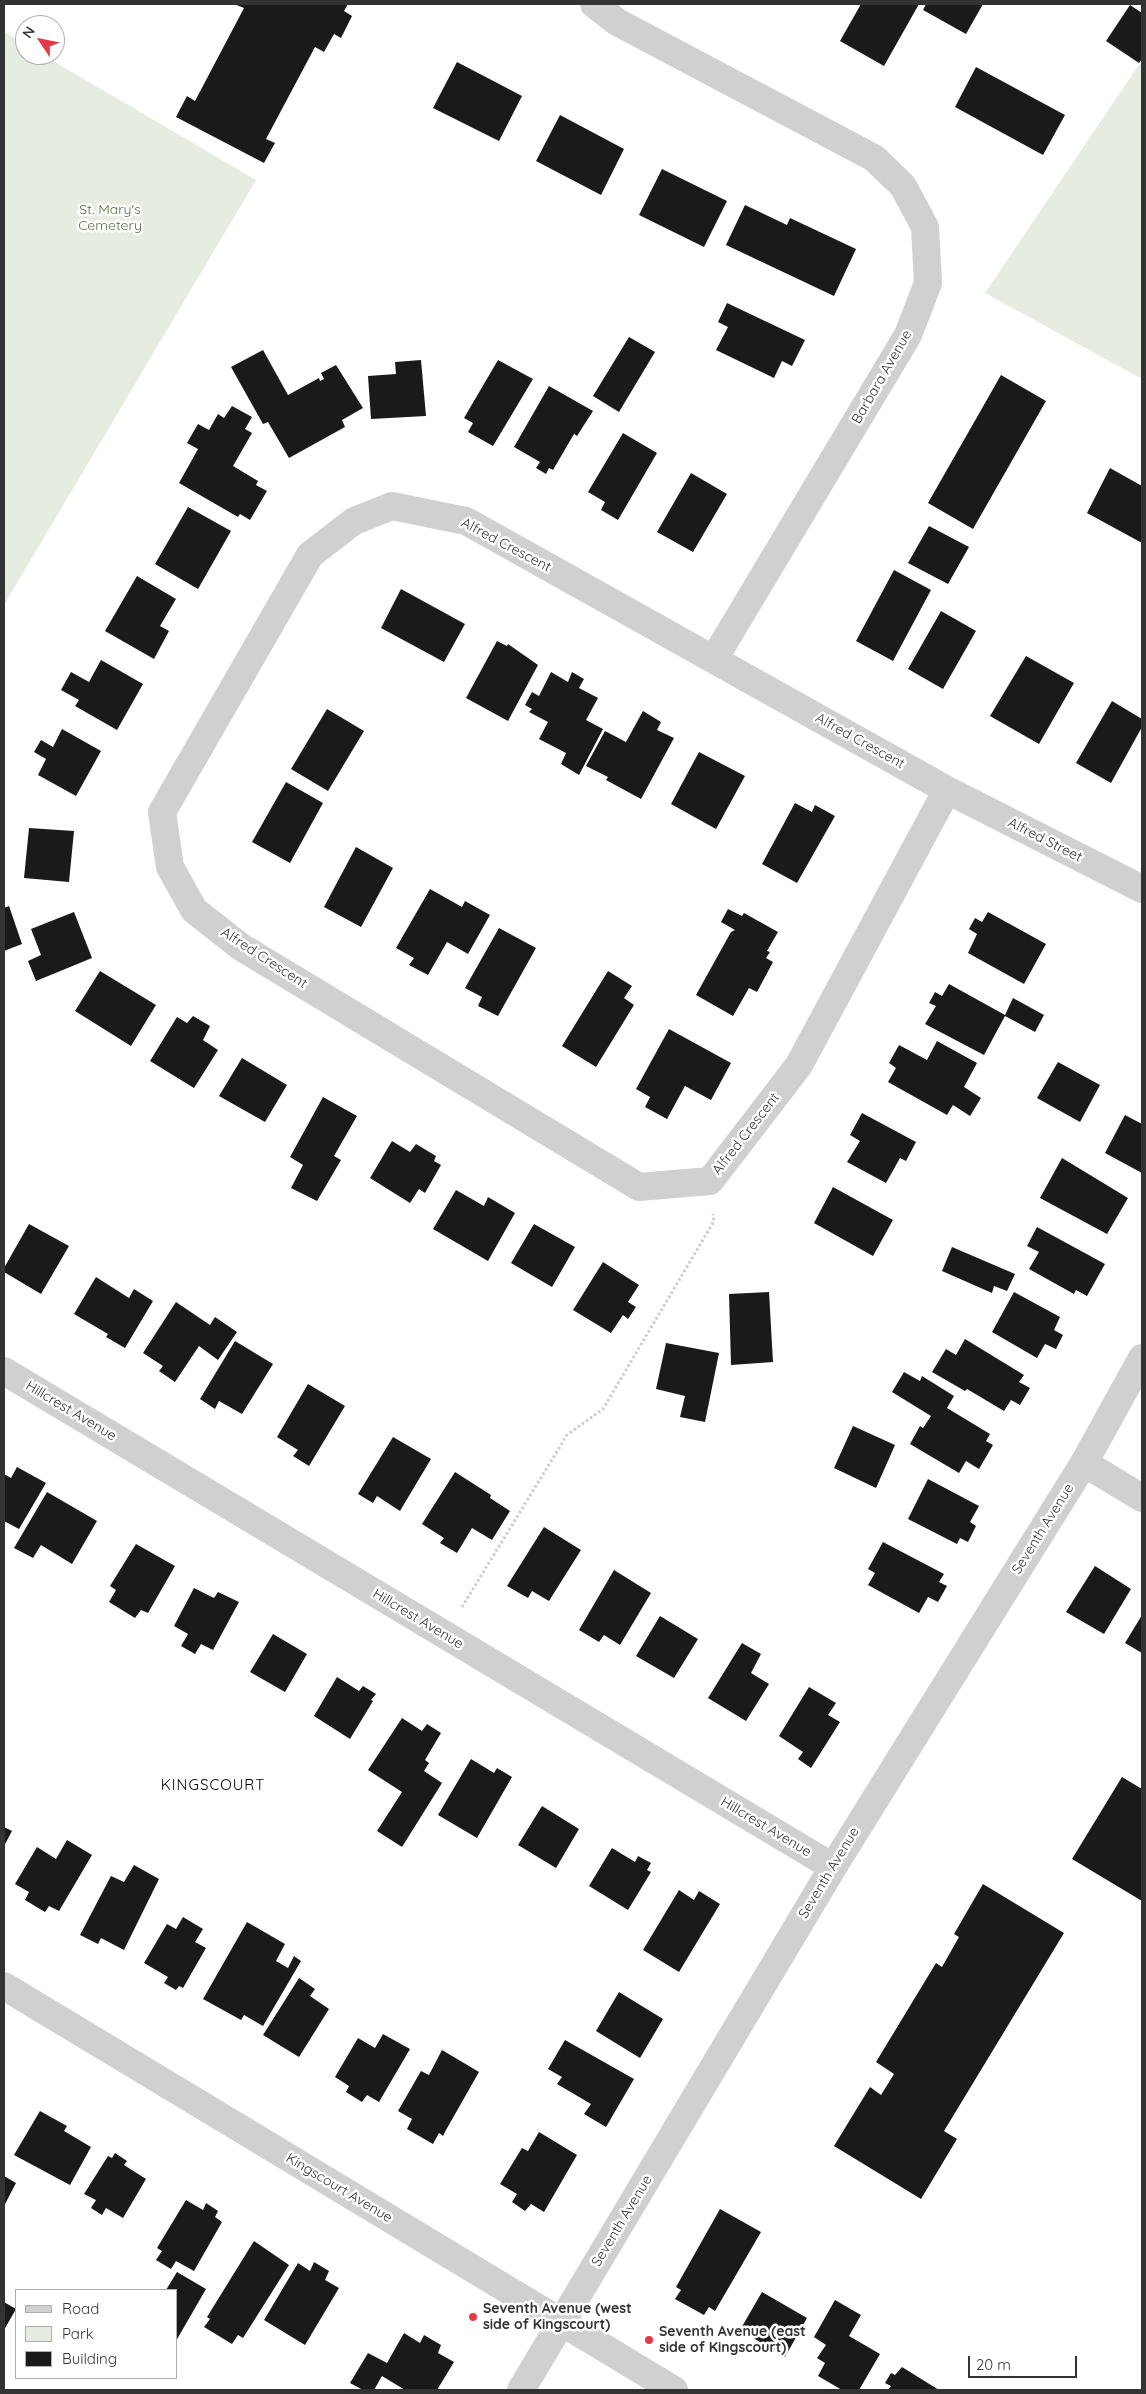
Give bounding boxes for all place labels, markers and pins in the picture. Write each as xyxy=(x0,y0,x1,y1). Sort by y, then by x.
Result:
place label: Seventh Avenue (west side of Kingscourt) xyxy=(483,2301,632,2334)
marker: Seventh Avenue (west side of Kingscourt) xyxy=(467,2311,479,2323)
place label: Seventh Avenue (east side of Kingscourt) xyxy=(659,2324,806,2356)
marker: Seventh Avenue (east side of Kingscourt) xyxy=(643,2334,655,2346)

